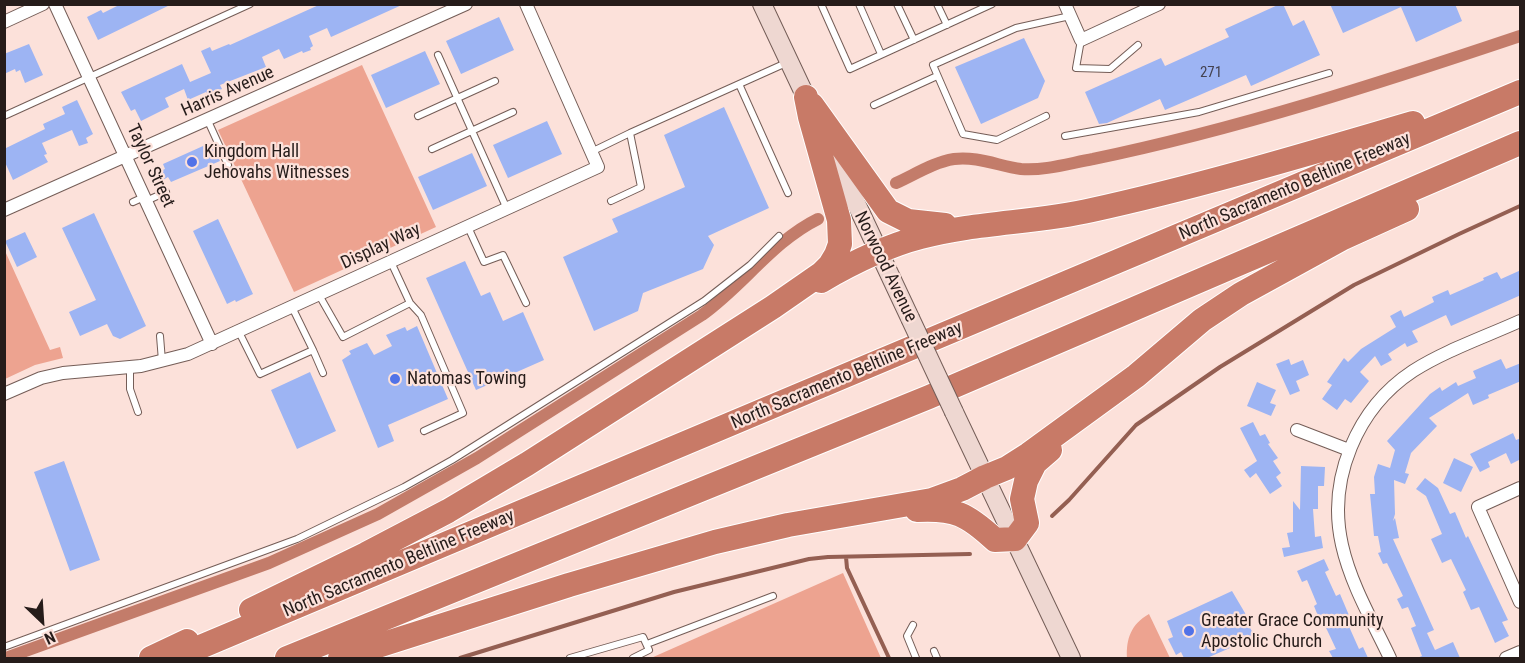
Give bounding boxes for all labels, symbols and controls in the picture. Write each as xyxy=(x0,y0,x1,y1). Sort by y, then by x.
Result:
street label: Harris Avenue xyxy=(178,62,278,122)
house number: 271 xyxy=(1200,64,1222,82)
street label: Taylor Street xyxy=(121,121,179,211)
street label: North Sacramento Beltline Freeway xyxy=(1176,128,1414,246)
place label: Kingdom Hall Jehovahs Witnesses xyxy=(204,141,349,184)
marker: Kingdom Hall Jehovahs Witnesses xyxy=(185,155,199,169)
street label: Norwood Avenue xyxy=(849,208,921,326)
street label: Display Way xyxy=(338,219,424,275)
street label: North Sacramento Beltline Freeway xyxy=(728,317,966,435)
place label: Natomas Towing xyxy=(407,368,526,390)
marker: Natomas Towing xyxy=(388,372,402,386)
street label: North Sacramento Beltline Freeway xyxy=(280,505,518,623)
north arrow xyxy=(12,591,72,651)
place label: Greater Grace Community Apostolic Church xyxy=(1201,610,1383,652)
marker: Greater Grace Community Apostolic Church xyxy=(1182,624,1196,638)
text: N xyxy=(41,627,58,648)

